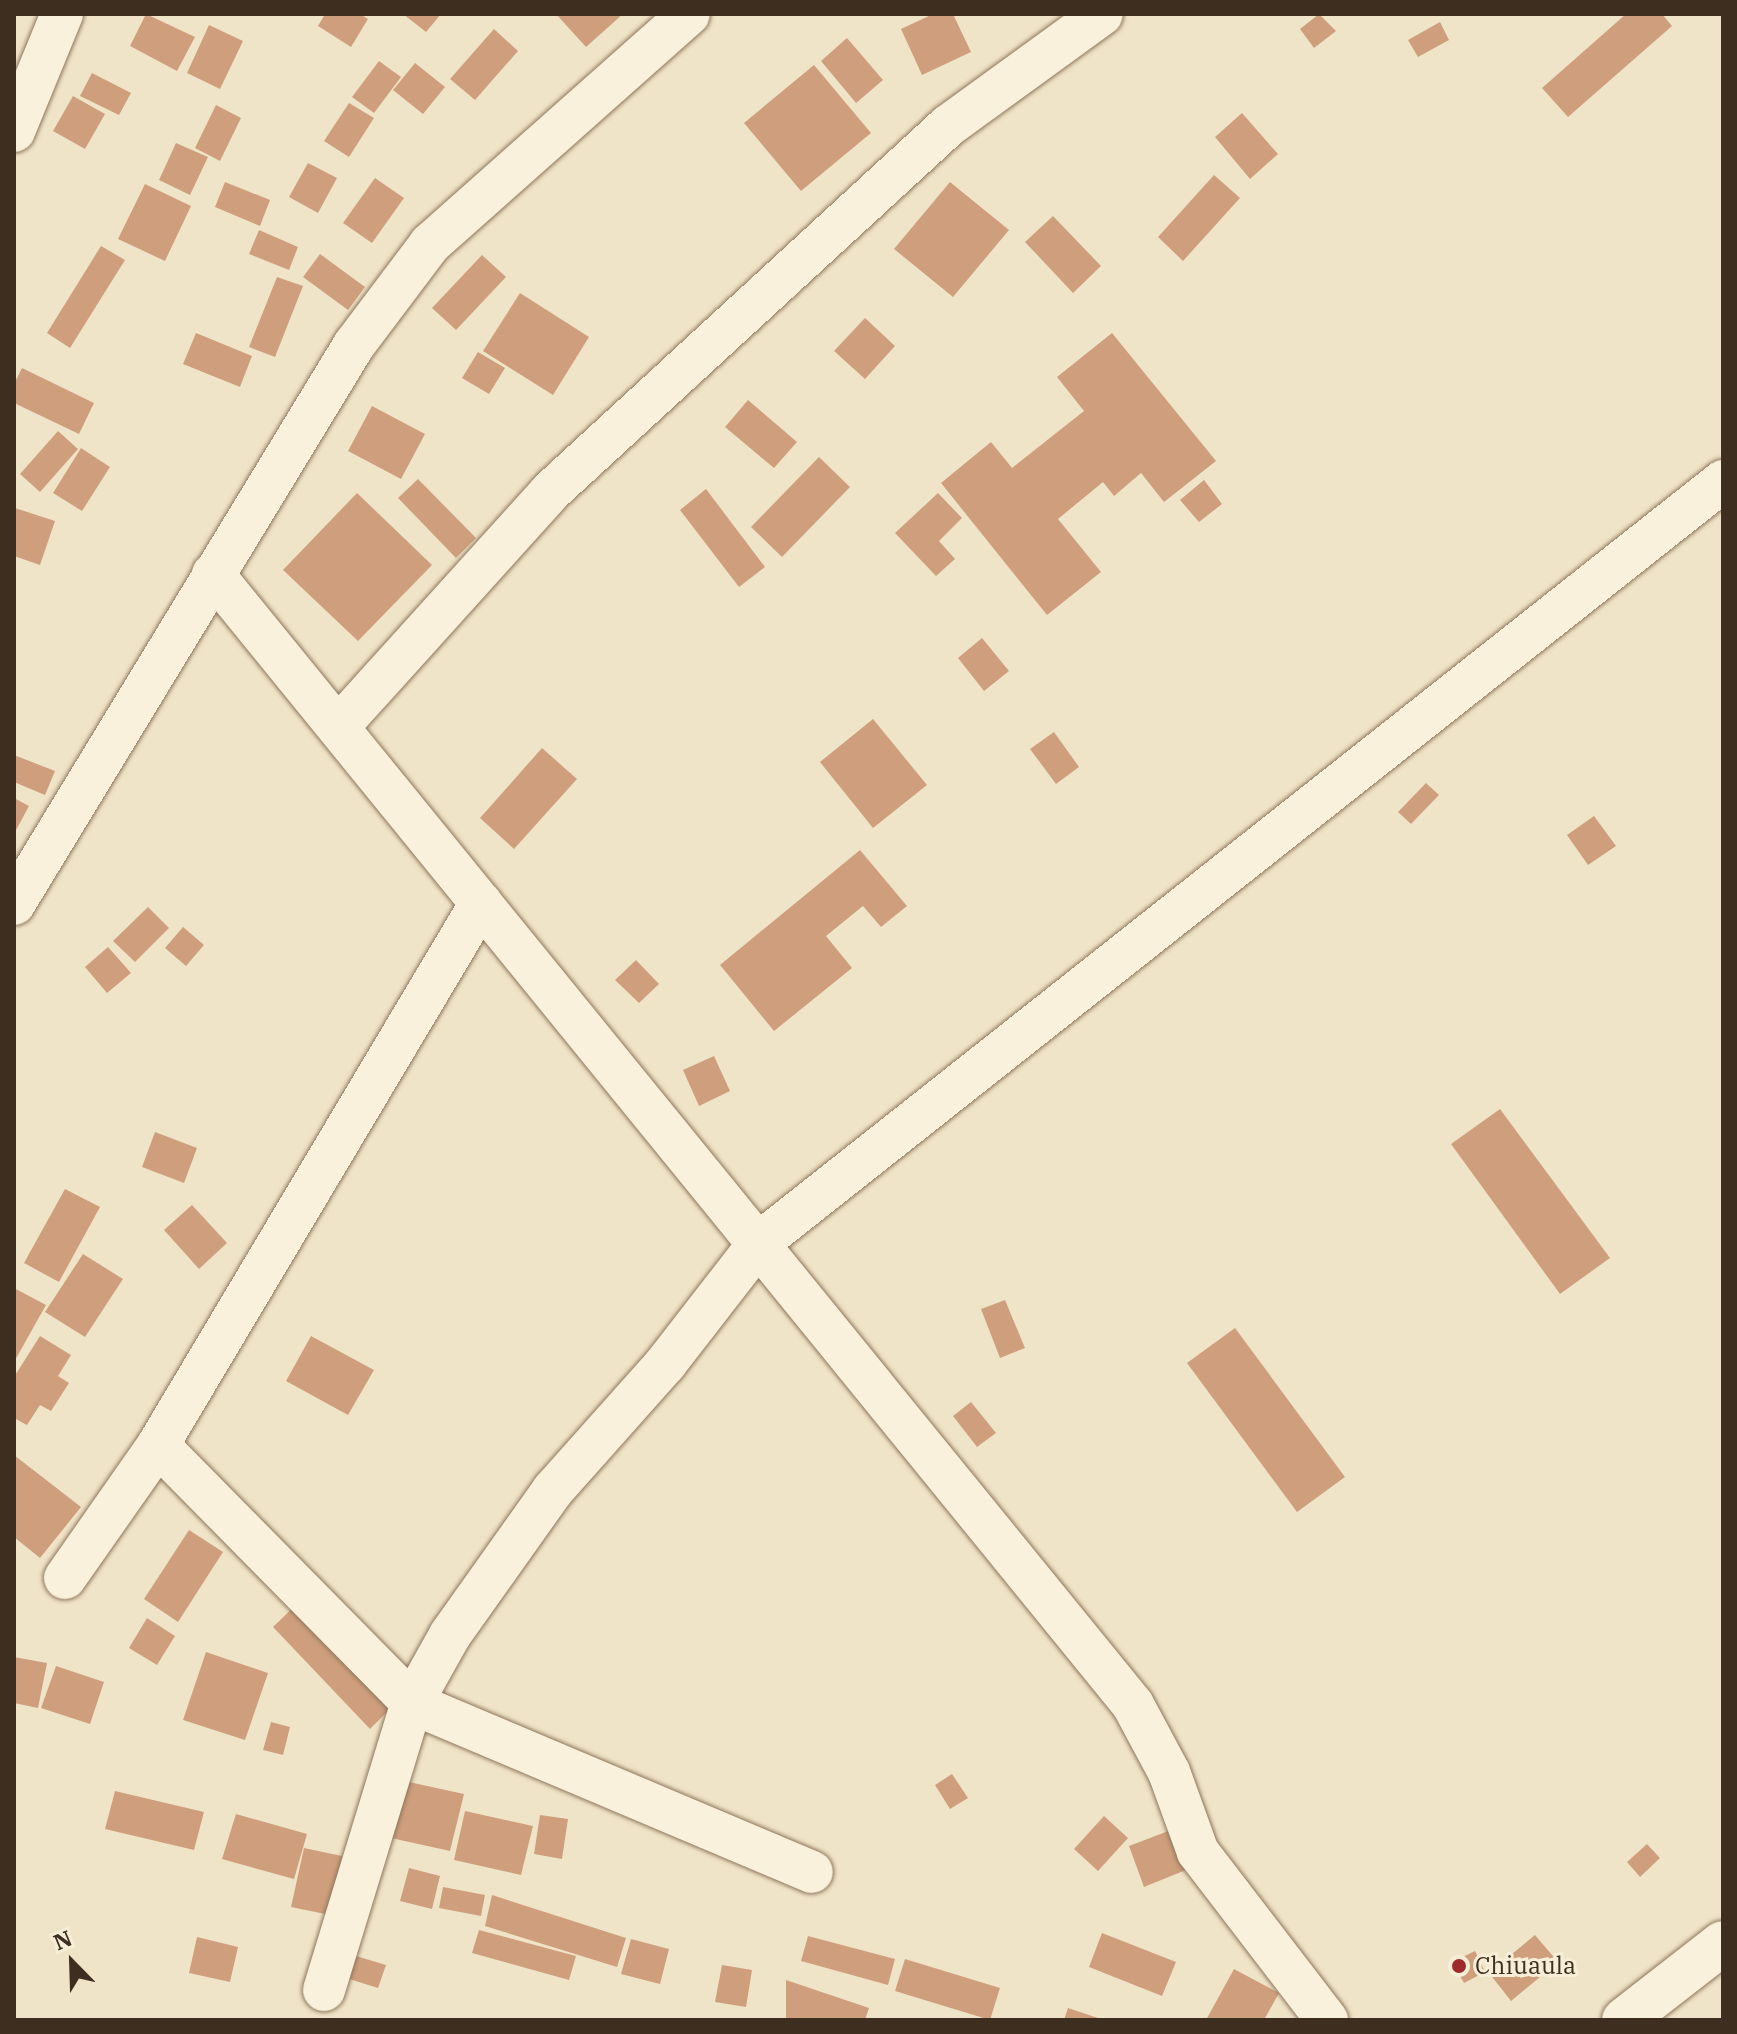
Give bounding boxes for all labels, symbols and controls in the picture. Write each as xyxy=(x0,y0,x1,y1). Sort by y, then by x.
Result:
north arrow xyxy=(32,1922,112,2002)
text: N xyxy=(49,1923,76,1956)
place label: Chiuaula xyxy=(1475,1952,1576,1980)
marker: Chiuaula xyxy=(1450,1957,1468,1975)

